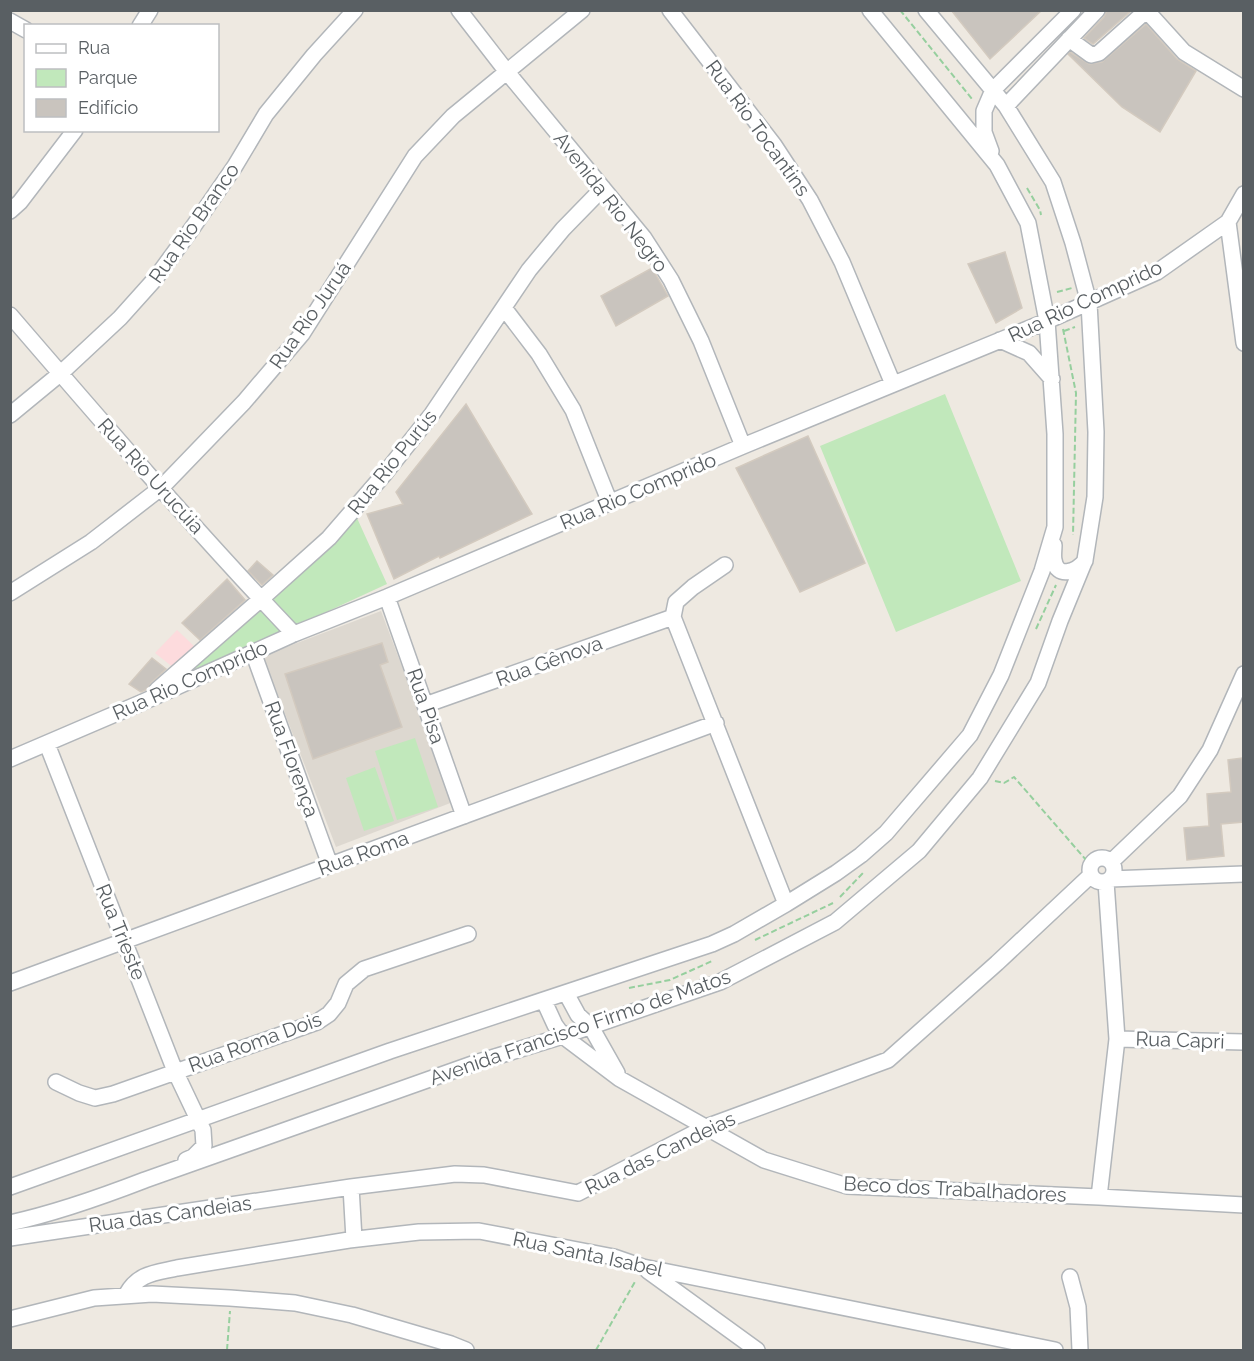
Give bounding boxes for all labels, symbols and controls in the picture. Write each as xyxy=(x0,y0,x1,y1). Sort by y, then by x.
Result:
legend xyxy=(24,24,219,132)
text: Rua xyxy=(78,37,110,58)
street label: Rua Rio Tocantins xyxy=(701,55,815,201)
text: Parque xyxy=(78,67,138,88)
text: Edifício xyxy=(78,97,138,118)
street label: Avenida Rio Negro xyxy=(549,127,673,277)
street label: Rua Rio Branco xyxy=(144,158,244,288)
street label: Rua Rio Comprido xyxy=(1004,255,1166,347)
street label: Rua Rio Juruá xyxy=(264,257,356,373)
street label: Rua Rio Purús xyxy=(342,405,442,519)
street label: Rua Rio Urucúia xyxy=(93,413,209,539)
street label: Rua Rio Comprido xyxy=(556,447,720,535)
street label: Rua Gênova xyxy=(493,631,605,691)
street label: Rua Rio Comprido xyxy=(109,635,271,725)
street label: Rua Pisa xyxy=(402,665,450,747)
street label: Rua Florença xyxy=(260,698,324,820)
street label: Rua Roma xyxy=(314,826,412,880)
street label: Rua Trieste xyxy=(91,880,151,984)
street label: Avenida Francisco Firmo de Matos xyxy=(426,964,734,1090)
street label: Rua Roma Dois xyxy=(185,1007,325,1077)
street label: Rua Capri xyxy=(1135,1026,1225,1054)
street label: Rua das Candeias xyxy=(581,1106,739,1200)
street label: Beco dos Trabalhadores xyxy=(843,1171,1067,1207)
street label: Rua das Candeias xyxy=(87,1191,253,1237)
street label: Rua Santa Isabel xyxy=(511,1226,666,1282)

